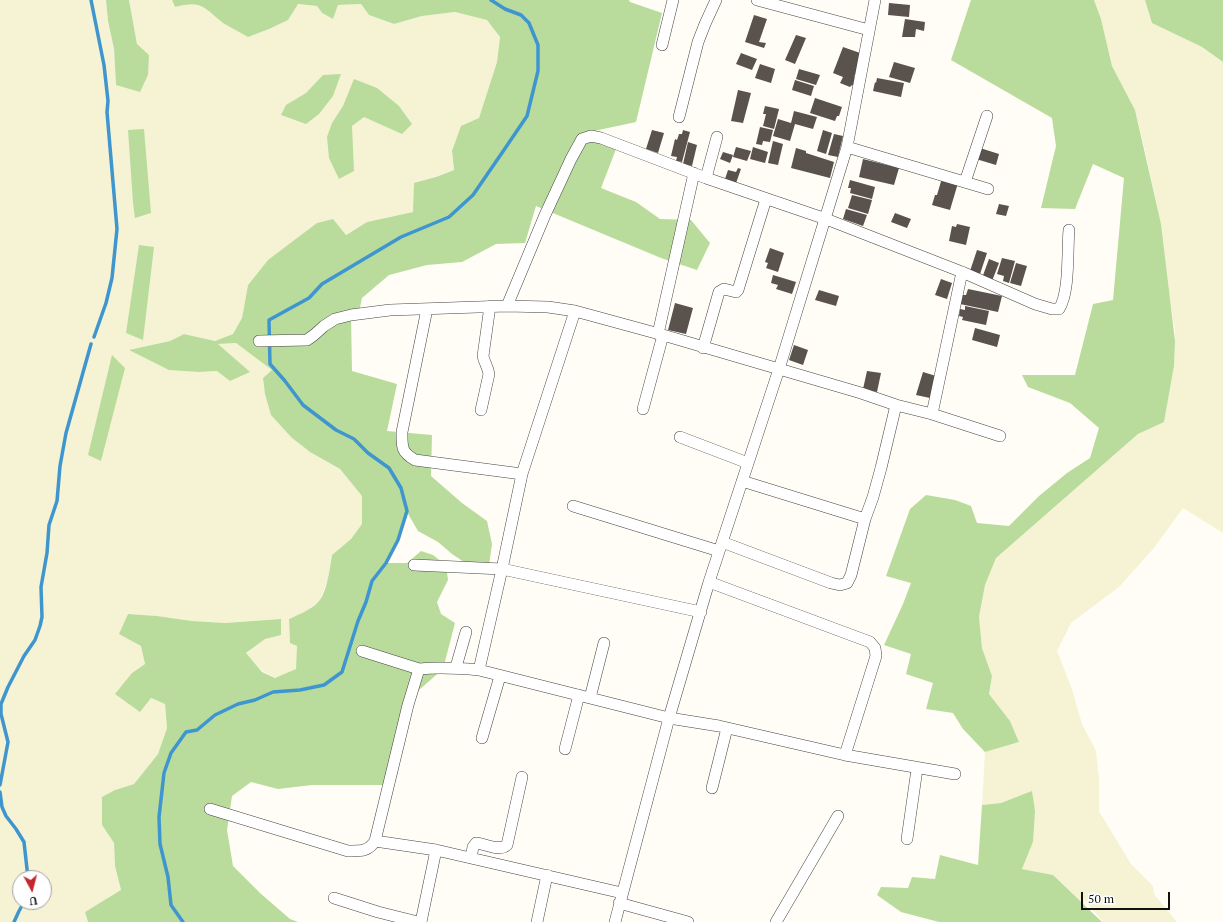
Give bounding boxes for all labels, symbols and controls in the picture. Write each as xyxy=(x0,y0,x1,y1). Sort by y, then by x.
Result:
north arrow xyxy=(12,870,52,910)
scale bar xyxy=(1083,884,1172,910)
text: 50 m xyxy=(1088,891,1114,906)
text: U xyxy=(29,893,38,908)

